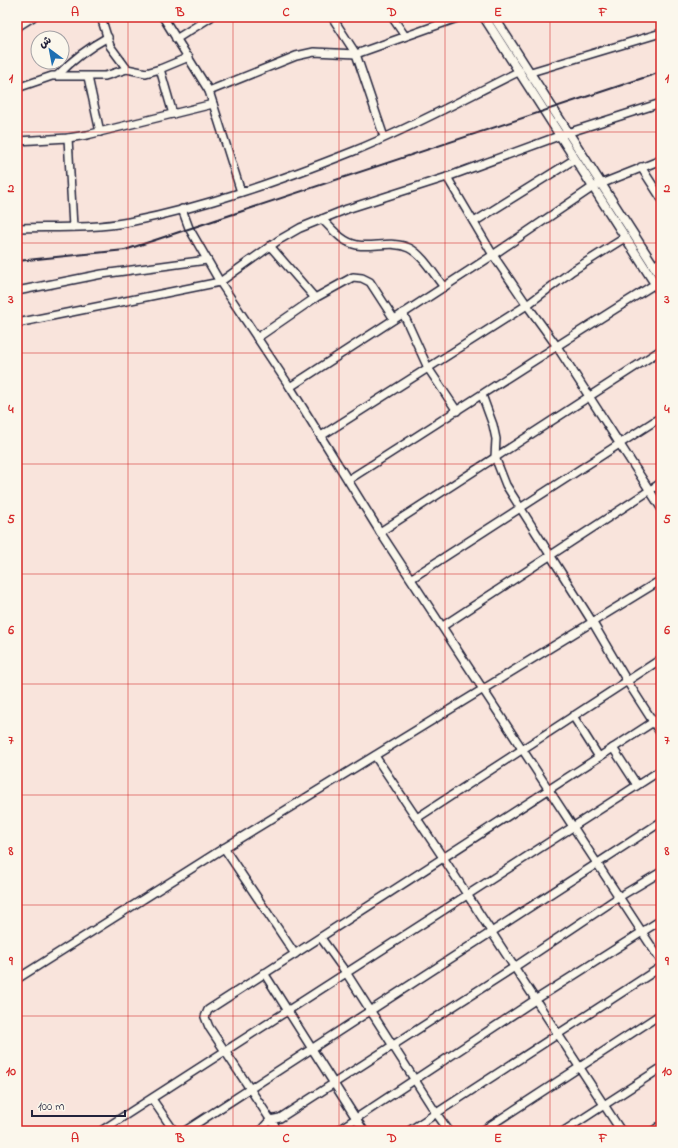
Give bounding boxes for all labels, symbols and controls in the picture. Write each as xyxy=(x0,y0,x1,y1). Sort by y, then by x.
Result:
text: A xyxy=(71,3,79,22)
text: B xyxy=(175,3,185,22)
text: C xyxy=(282,3,290,22)
text: D xyxy=(386,3,397,22)
text: E xyxy=(494,3,502,22)
text: F xyxy=(598,3,608,22)
north arrow xyxy=(30,30,70,70)
text: ش xyxy=(36,32,55,52)
text: 1 xyxy=(9,69,14,88)
text: 1 xyxy=(665,69,670,88)
text: 2 xyxy=(7,179,15,198)
text: 2 xyxy=(663,179,671,198)
text: 3 xyxy=(7,290,14,309)
text: 3 xyxy=(663,290,670,309)
text: 4 xyxy=(7,400,14,419)
text: 4 xyxy=(663,400,670,419)
text: 5 xyxy=(7,510,15,529)
text: 5 xyxy=(663,510,671,529)
text: 6 xyxy=(7,621,14,640)
text: 6 xyxy=(663,621,670,640)
text: 7 xyxy=(8,731,14,750)
text: 7 xyxy=(664,731,670,750)
text: 8 xyxy=(8,842,14,861)
text: 8 xyxy=(664,842,670,861)
text: 9 xyxy=(8,952,14,971)
text: 9 xyxy=(664,952,670,971)
text: 10 xyxy=(6,1062,16,1081)
text: 10 xyxy=(662,1062,672,1081)
scale bar xyxy=(32,1092,125,1118)
text: 100 m xyxy=(38,1098,65,1116)
text: A xyxy=(71,1129,79,1148)
text: B xyxy=(175,1129,185,1148)
text: C xyxy=(282,1129,290,1148)
text: D xyxy=(386,1129,397,1148)
text: E xyxy=(494,1129,502,1148)
text: F xyxy=(598,1129,608,1148)

